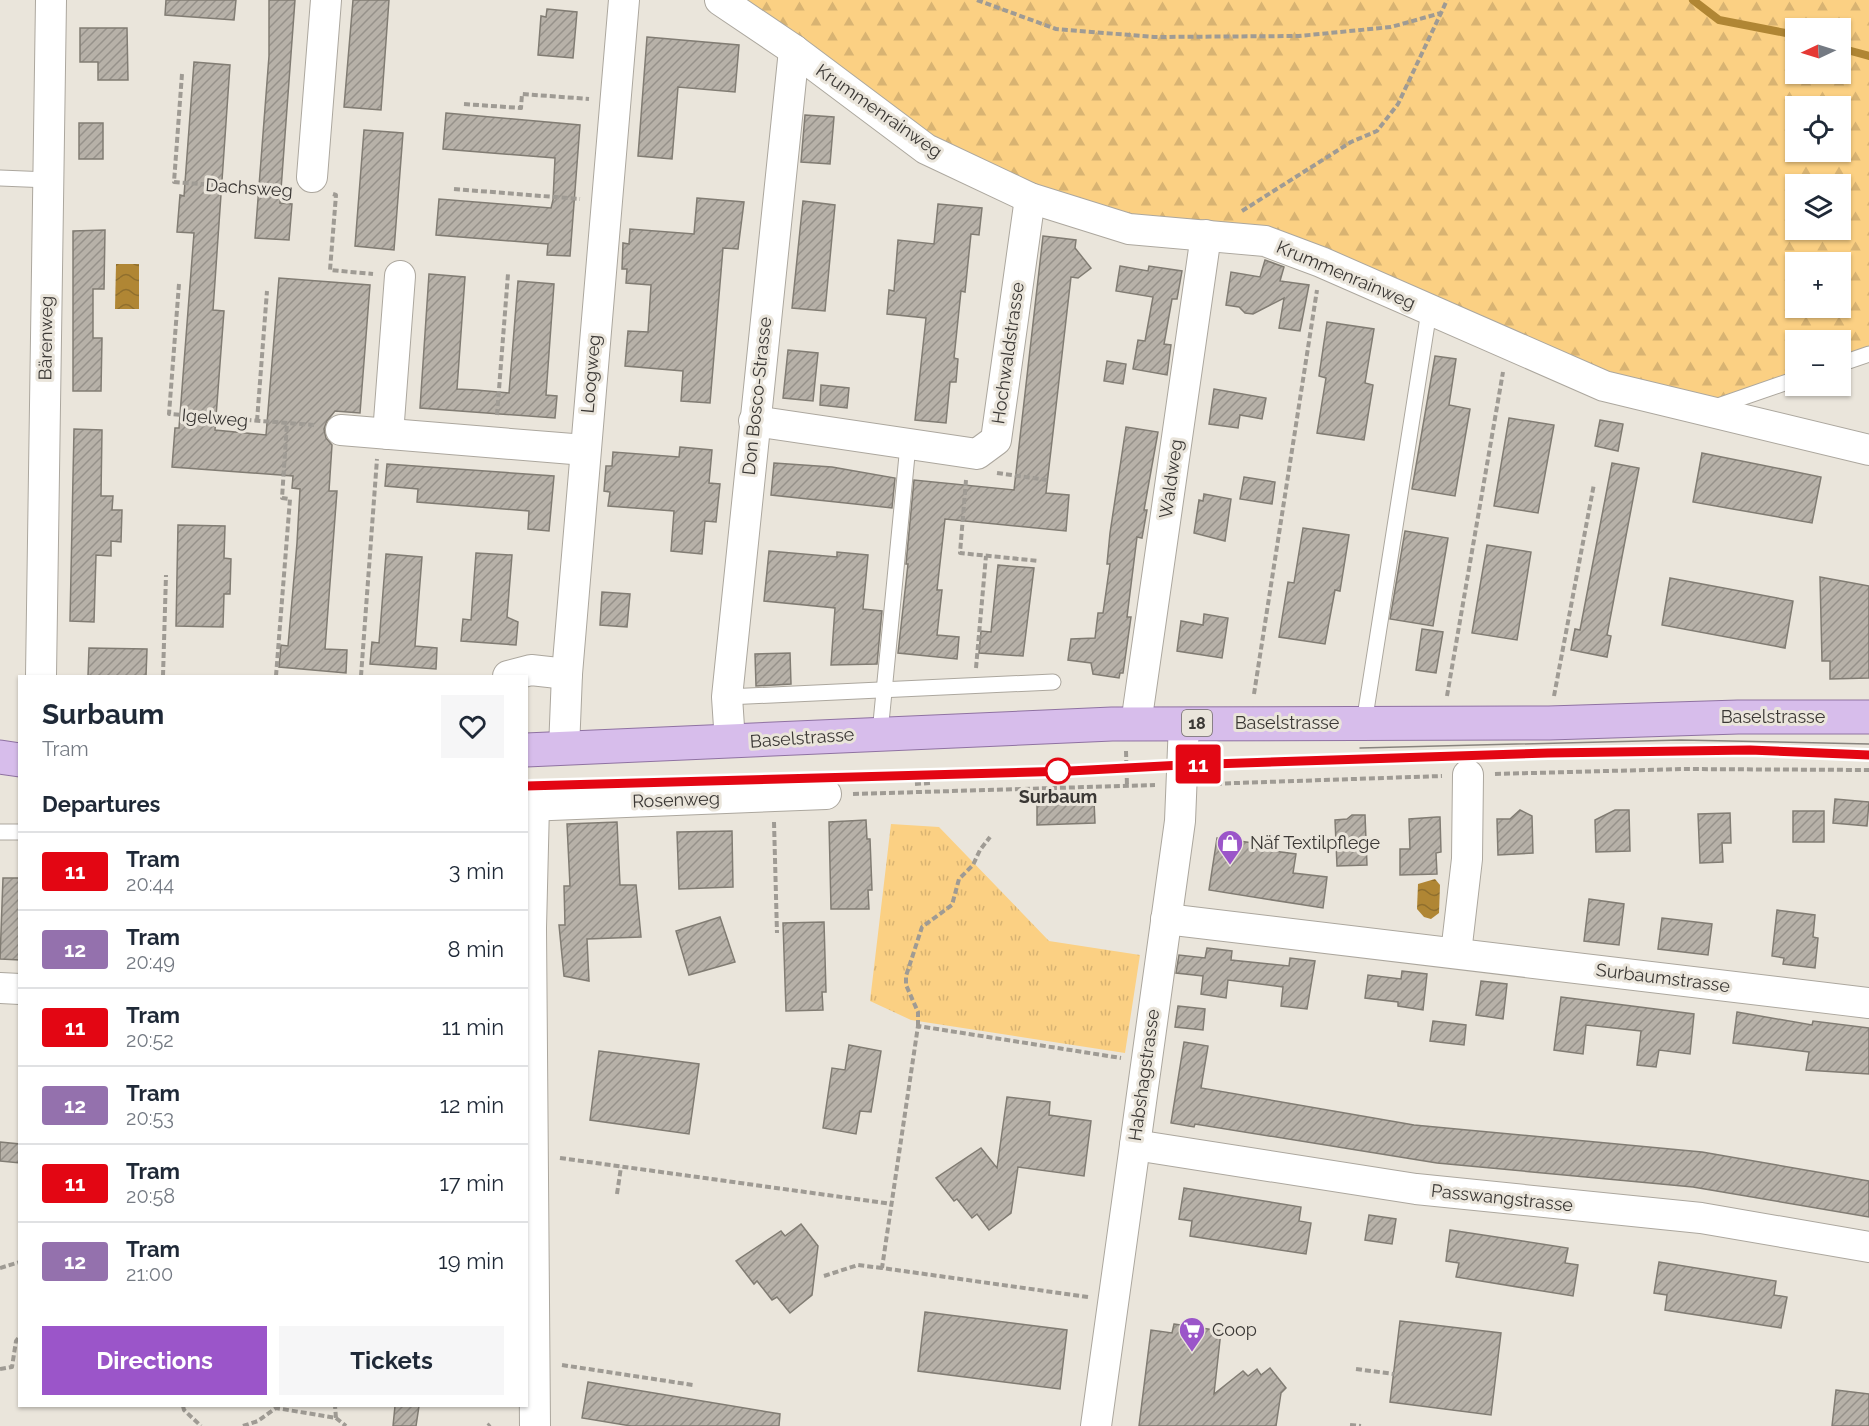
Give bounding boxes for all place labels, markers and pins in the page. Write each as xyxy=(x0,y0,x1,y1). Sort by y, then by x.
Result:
marker: Surbaum xyxy=(1045,758,1071,784)
place label: Surbaum xyxy=(1019,786,1097,807)
shop icon: Näf Textilpflege xyxy=(1215,828,1245,866)
place label: Näf Textilpflege xyxy=(1250,832,1380,853)
supermarket icon: Coop xyxy=(1177,1315,1207,1353)
place label: Coop xyxy=(1212,1319,1257,1340)

